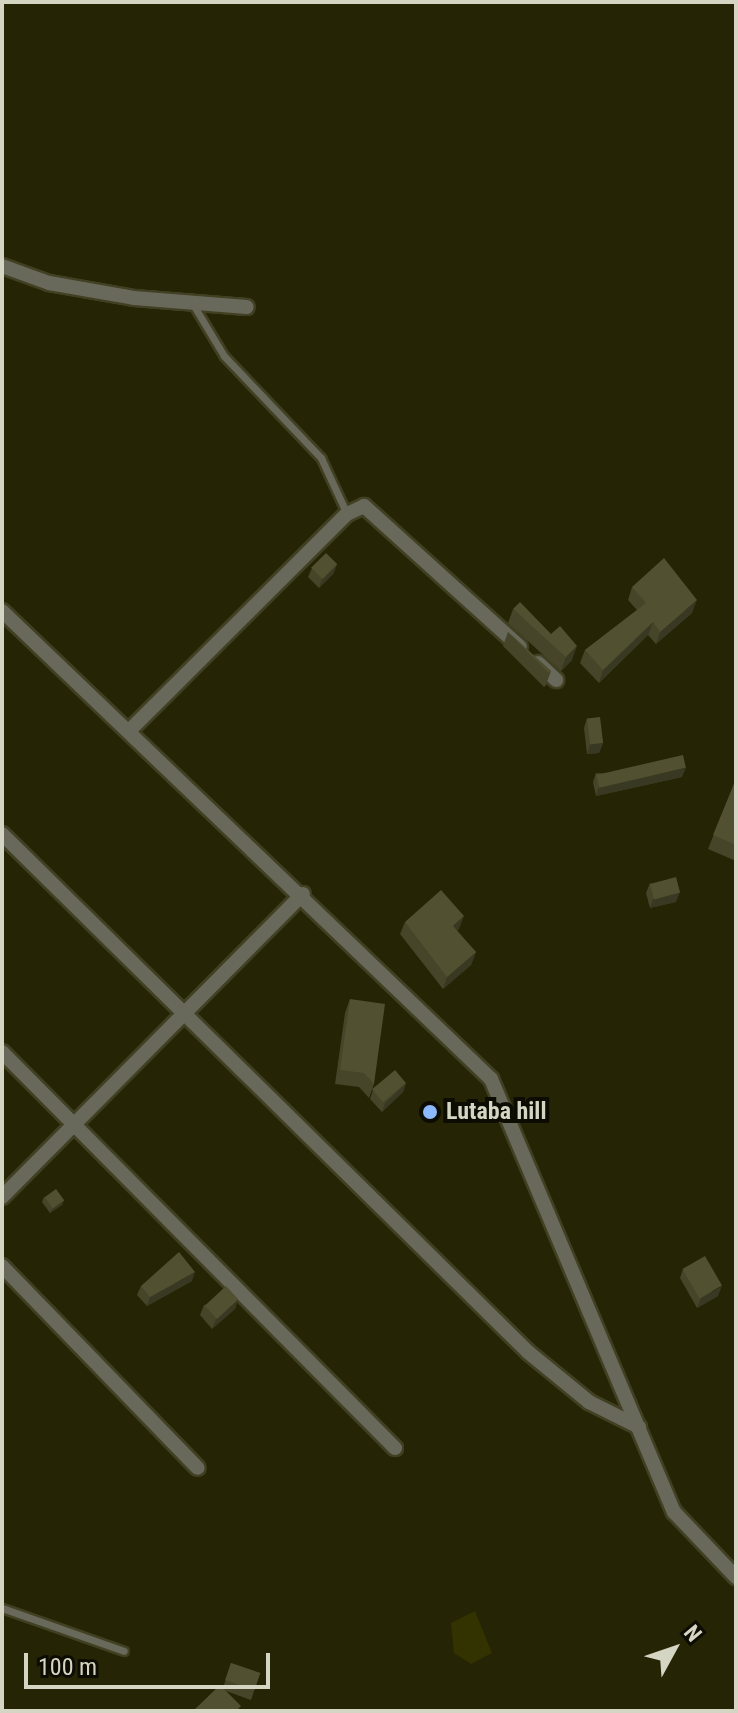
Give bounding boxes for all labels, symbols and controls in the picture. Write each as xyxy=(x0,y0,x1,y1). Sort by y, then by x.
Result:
place label: Lutaba hill xyxy=(446,1098,546,1126)
marker: Lutaba hill xyxy=(421,1103,439,1121)
north arrow xyxy=(634,1609,714,1689)
text: N xyxy=(679,1620,707,1646)
scale bar xyxy=(28,1637,274,1687)
text: 100 m xyxy=(38,1653,97,1681)

